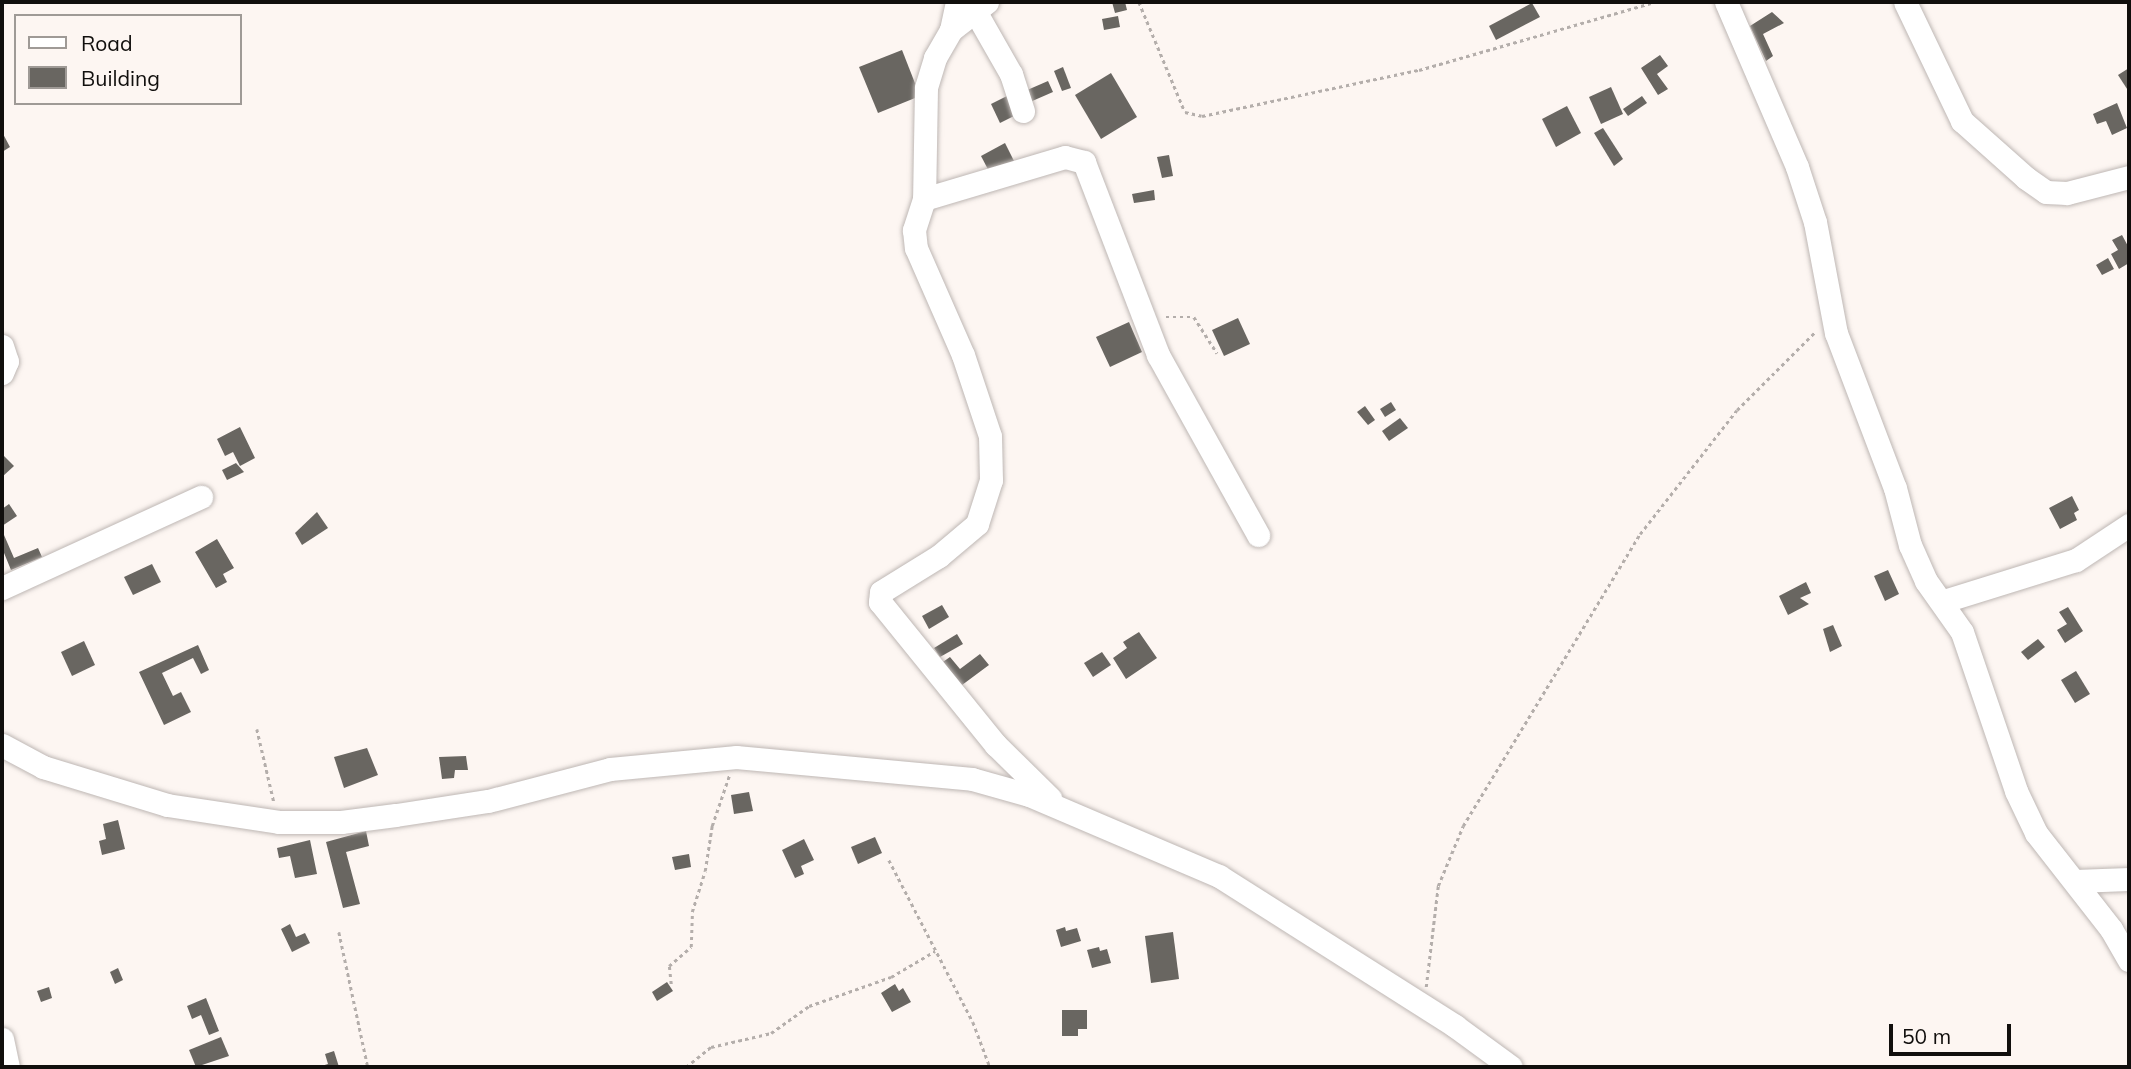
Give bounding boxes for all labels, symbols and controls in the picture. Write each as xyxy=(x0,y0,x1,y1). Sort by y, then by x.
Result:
legend xyxy=(14,14,242,105)
text: Road xyxy=(81,30,132,56)
text: Building xyxy=(81,65,160,91)
scale bar xyxy=(1893,1010,2016,1054)
text: 50 m xyxy=(1902,1023,1951,1049)

